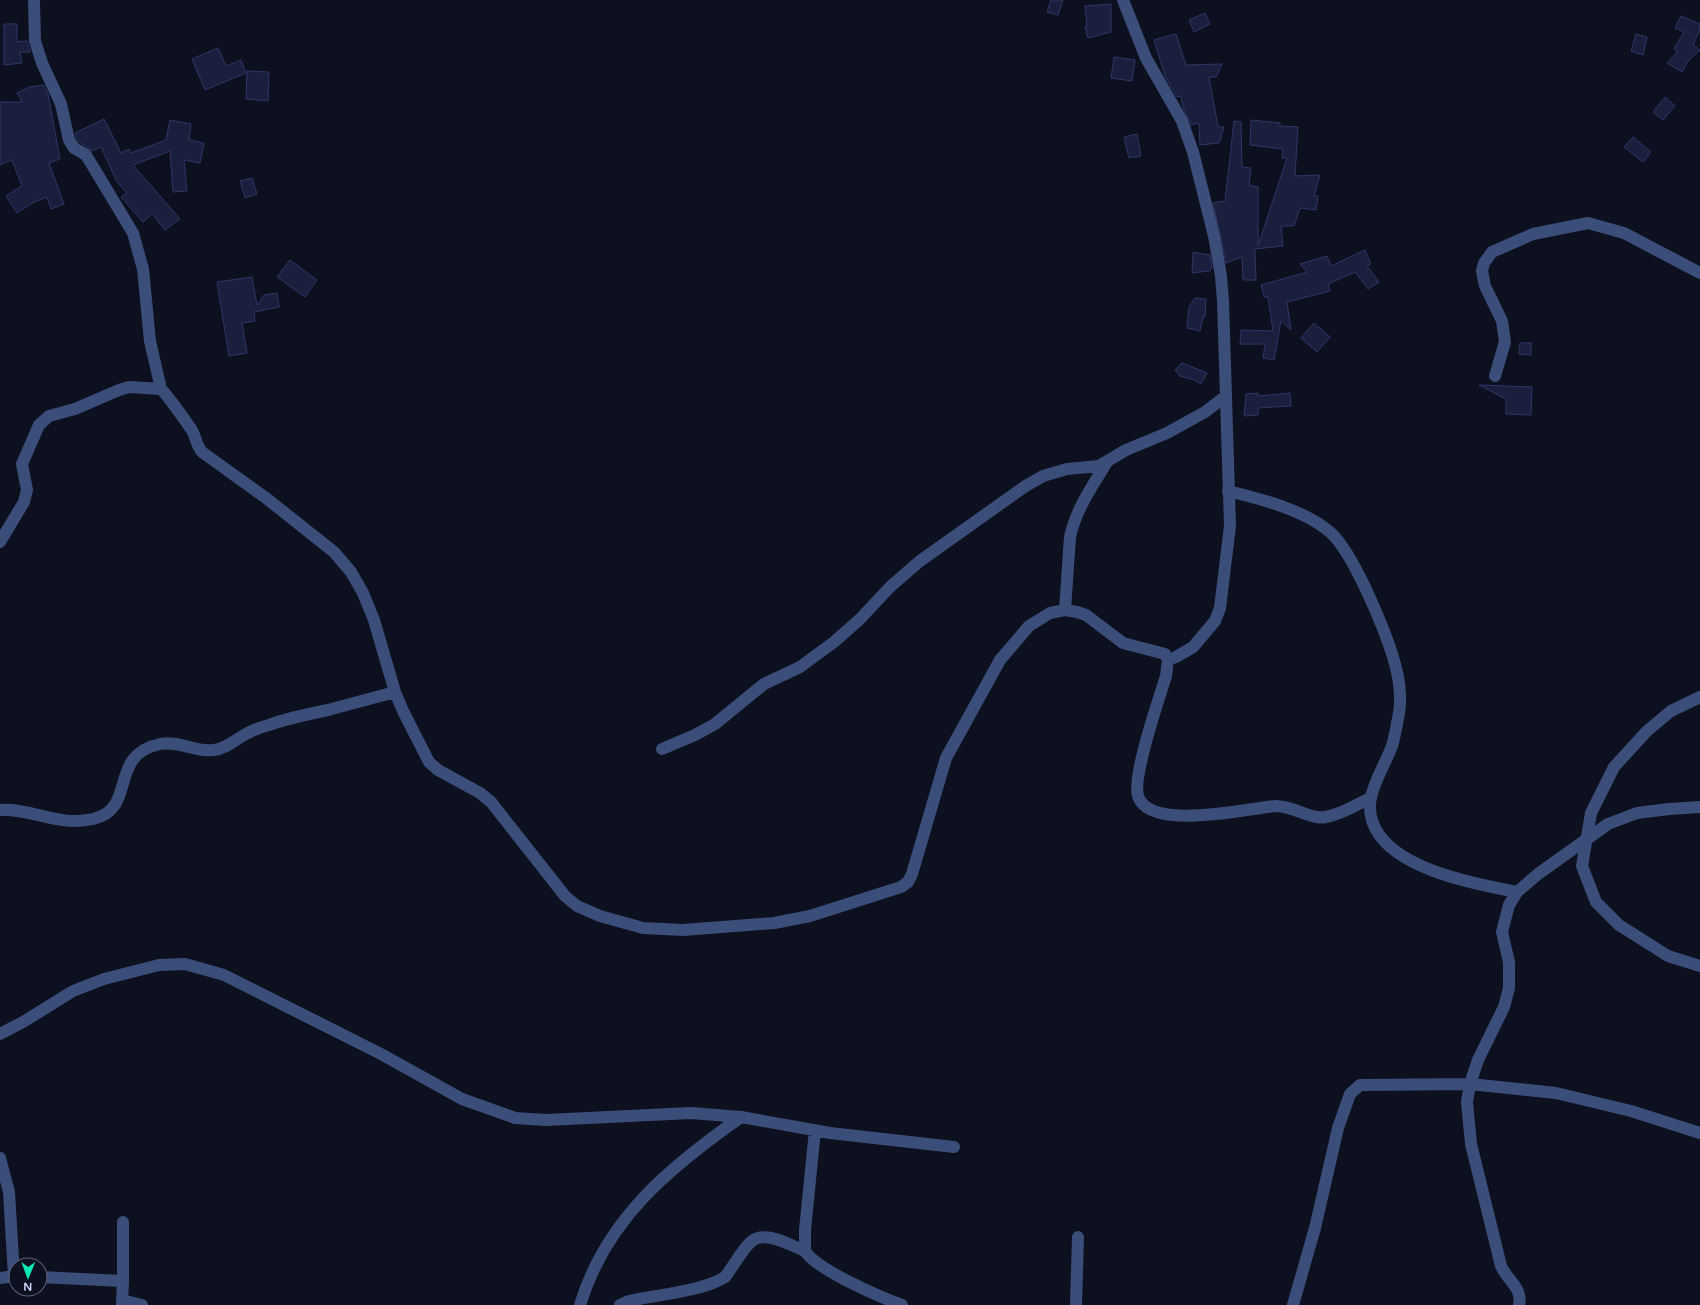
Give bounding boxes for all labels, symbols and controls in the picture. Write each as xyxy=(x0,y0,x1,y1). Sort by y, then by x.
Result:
north arrow xyxy=(8,1257,48,1297)
text: N xyxy=(23,1280,32,1293)

